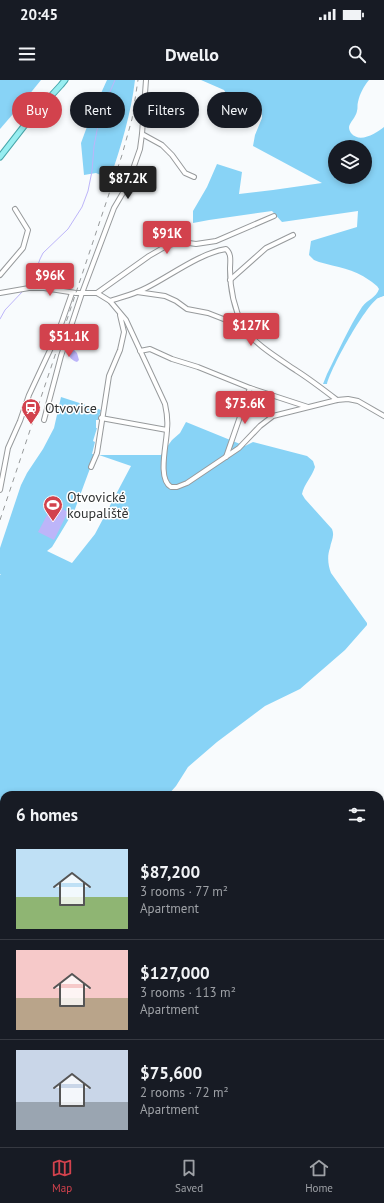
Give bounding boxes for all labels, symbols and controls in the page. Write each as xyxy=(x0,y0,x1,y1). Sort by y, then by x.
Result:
text: 20:45 xyxy=(20,5,58,24)
icon: menu xyxy=(16,43,38,65)
text: Dwello xyxy=(165,43,219,66)
icon: search xyxy=(346,43,368,65)
chip: Buy xyxy=(12,92,62,128)
chip: Rent xyxy=(70,92,125,128)
chip: Filters xyxy=(133,92,199,128)
chip: New xyxy=(207,92,262,128)
map controls xyxy=(328,140,372,184)
button: layers xyxy=(328,140,372,184)
pin: $87.2K xyxy=(95,166,161,200)
text: $87.2K xyxy=(108,170,148,187)
pin: $91K xyxy=(143,221,191,255)
text: $91K xyxy=(152,225,182,242)
pin: $96K xyxy=(26,263,74,297)
text: $96K xyxy=(35,267,65,284)
pin: $127K xyxy=(223,313,279,347)
text: $127K xyxy=(232,317,270,334)
pin: $51.1K xyxy=(36,324,102,358)
text: $51.1K xyxy=(49,328,89,345)
pin: $75.6K xyxy=(212,391,278,425)
text: $75.6K xyxy=(225,395,265,412)
station icon: Otvovice xyxy=(20,397,42,425)
place label: Otvovice xyxy=(45,399,97,417)
place label: Otvovické koupaliště xyxy=(67,488,129,522)
sports icon: Otvovické koupaliště xyxy=(42,494,64,522)
text: 6 homes xyxy=(16,804,78,826)
icon: filters xyxy=(346,804,368,826)
text: $87,200 xyxy=(140,861,200,883)
icon: home xyxy=(48,865,96,913)
text: 3 rooms · 77 m² xyxy=(140,883,228,900)
text: Apartment xyxy=(140,900,199,917)
text: $127,000 xyxy=(140,962,210,984)
icon: home xyxy=(48,966,96,1014)
text: 3 rooms · 113 m² xyxy=(140,984,236,1001)
text: Apartment xyxy=(140,1001,199,1018)
text: $75,600 xyxy=(140,1062,202,1084)
icon: home xyxy=(48,1066,96,1114)
text: 2 rooms · 72 m² xyxy=(140,1084,229,1101)
text: Apartment xyxy=(140,1101,199,1118)
tab: Map xyxy=(51,1157,73,1195)
tab: Saved xyxy=(175,1157,203,1195)
tab: Home xyxy=(305,1157,333,1195)

